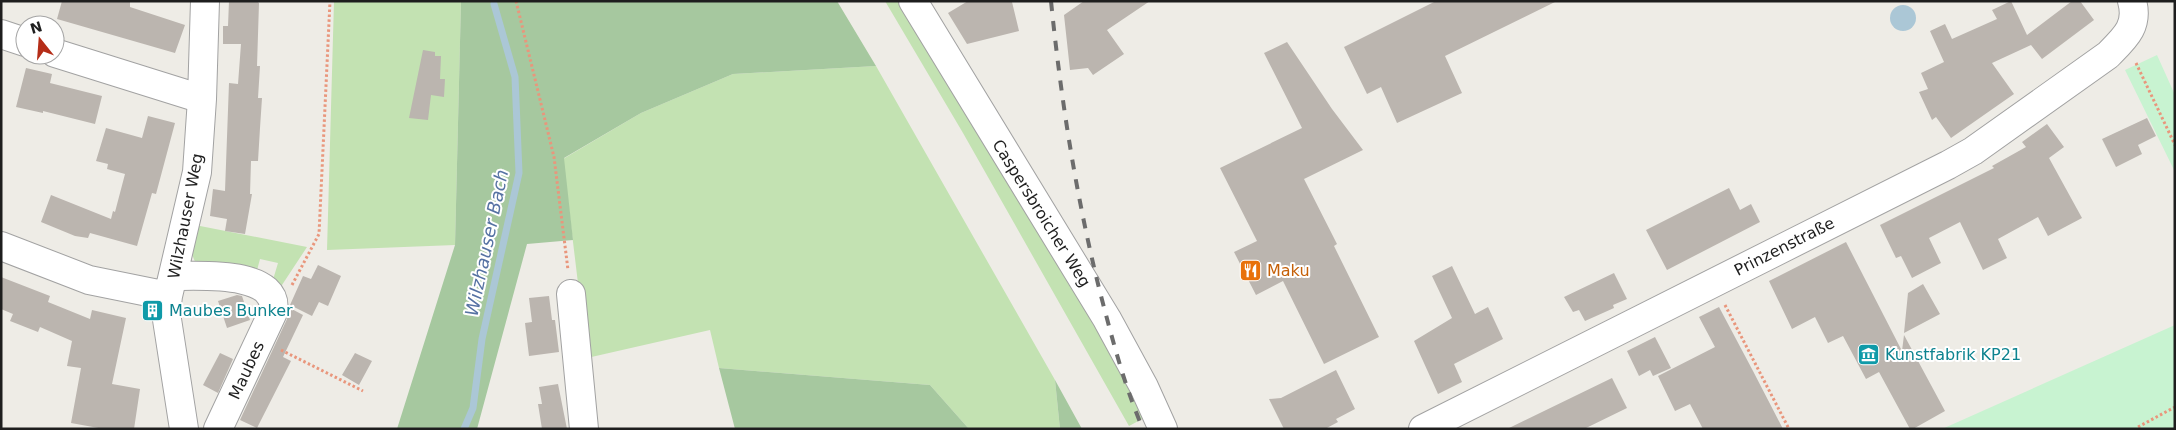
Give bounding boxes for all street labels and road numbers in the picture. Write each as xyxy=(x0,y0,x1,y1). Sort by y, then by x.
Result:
street label: Caspersbroicher Weg xyxy=(988,136,1095,290)
street label: Wilzhauser Weg xyxy=(164,152,207,281)
street label: Prinzenstraße xyxy=(1731,213,1837,280)
street label: Maubes xyxy=(225,338,268,402)

